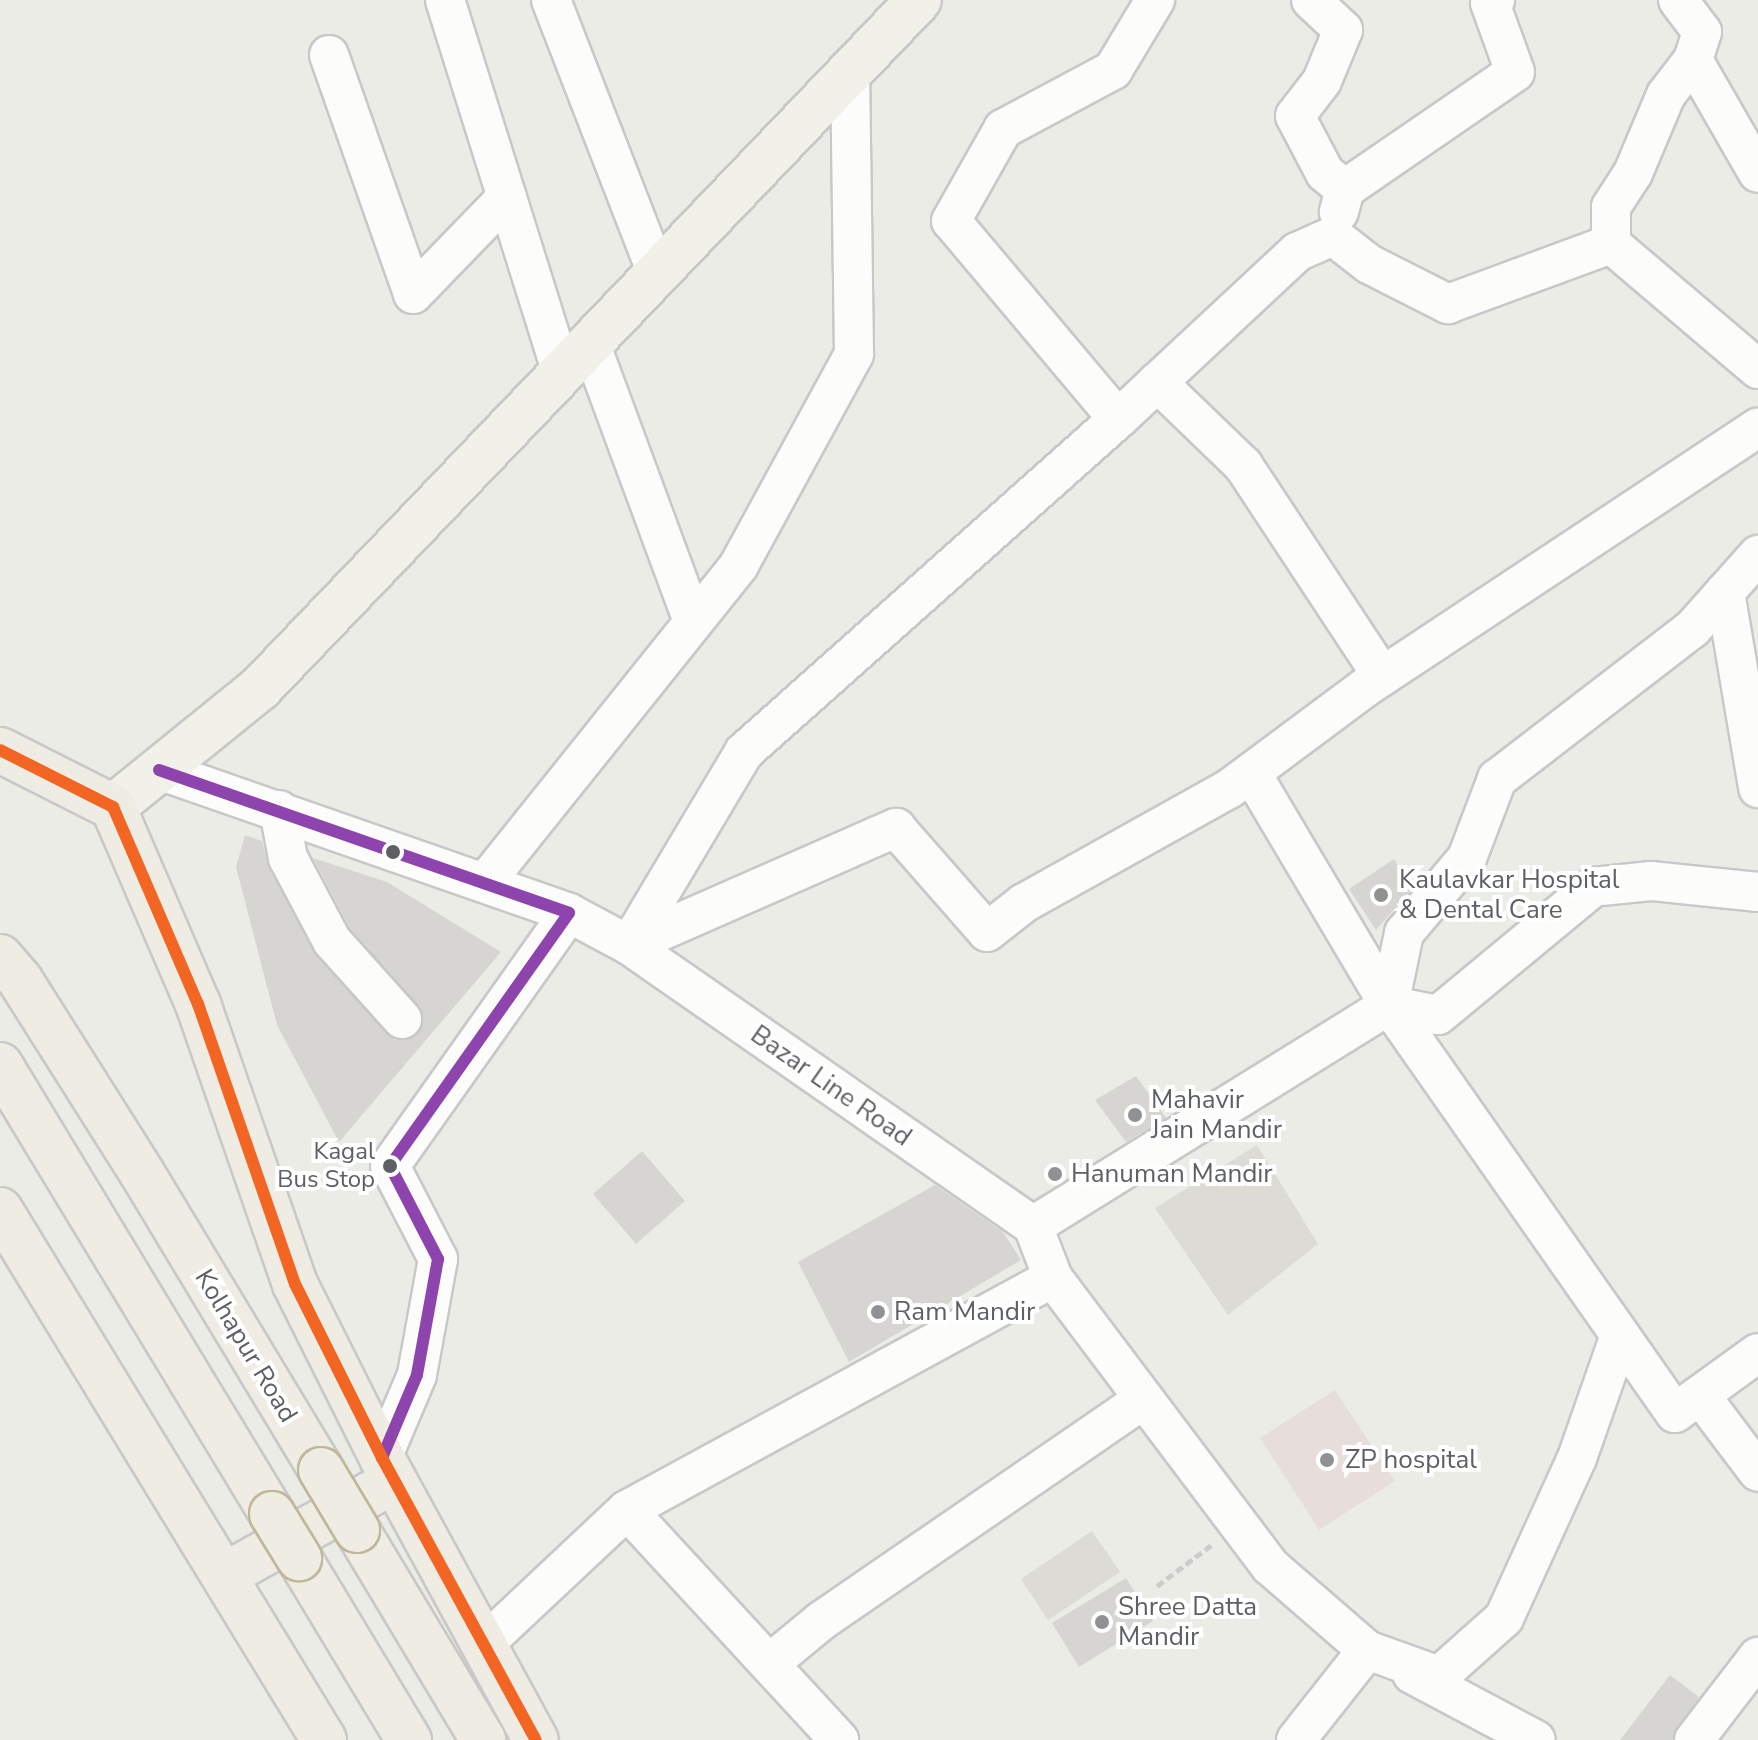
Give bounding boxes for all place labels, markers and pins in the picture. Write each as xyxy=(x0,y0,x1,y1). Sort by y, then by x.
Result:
unlabelled marker xyxy=(385,844,401,860)
place label: Kaulavkar Hospital & Dental Care xyxy=(1399,864,1620,926)
marker: Kaulavkar Hospital & Dental Care xyxy=(1370,884,1392,906)
place label: Mahavir Jain Mandir xyxy=(1151,1084,1282,1146)
marker: Mahavir Jain Mandir xyxy=(1126,1106,1144,1124)
place label: Kagal Bus Stop xyxy=(277,1138,375,1194)
marker: Kagal Bus Stop xyxy=(382,1158,398,1174)
place label: Hanuman Mandir xyxy=(1071,1158,1273,1190)
marker: Hanuman Mandir xyxy=(1046,1165,1064,1183)
place label: Ram Mandir xyxy=(894,1296,1035,1328)
marker: Ram Mandir xyxy=(869,1303,887,1321)
place label: ZP hospital xyxy=(1345,1444,1477,1476)
marker: ZP hospital xyxy=(1316,1449,1338,1471)
place label: Shree Datta Mandir xyxy=(1118,1591,1257,1652)
marker: Shree Datta Mandir xyxy=(1093,1613,1111,1631)

